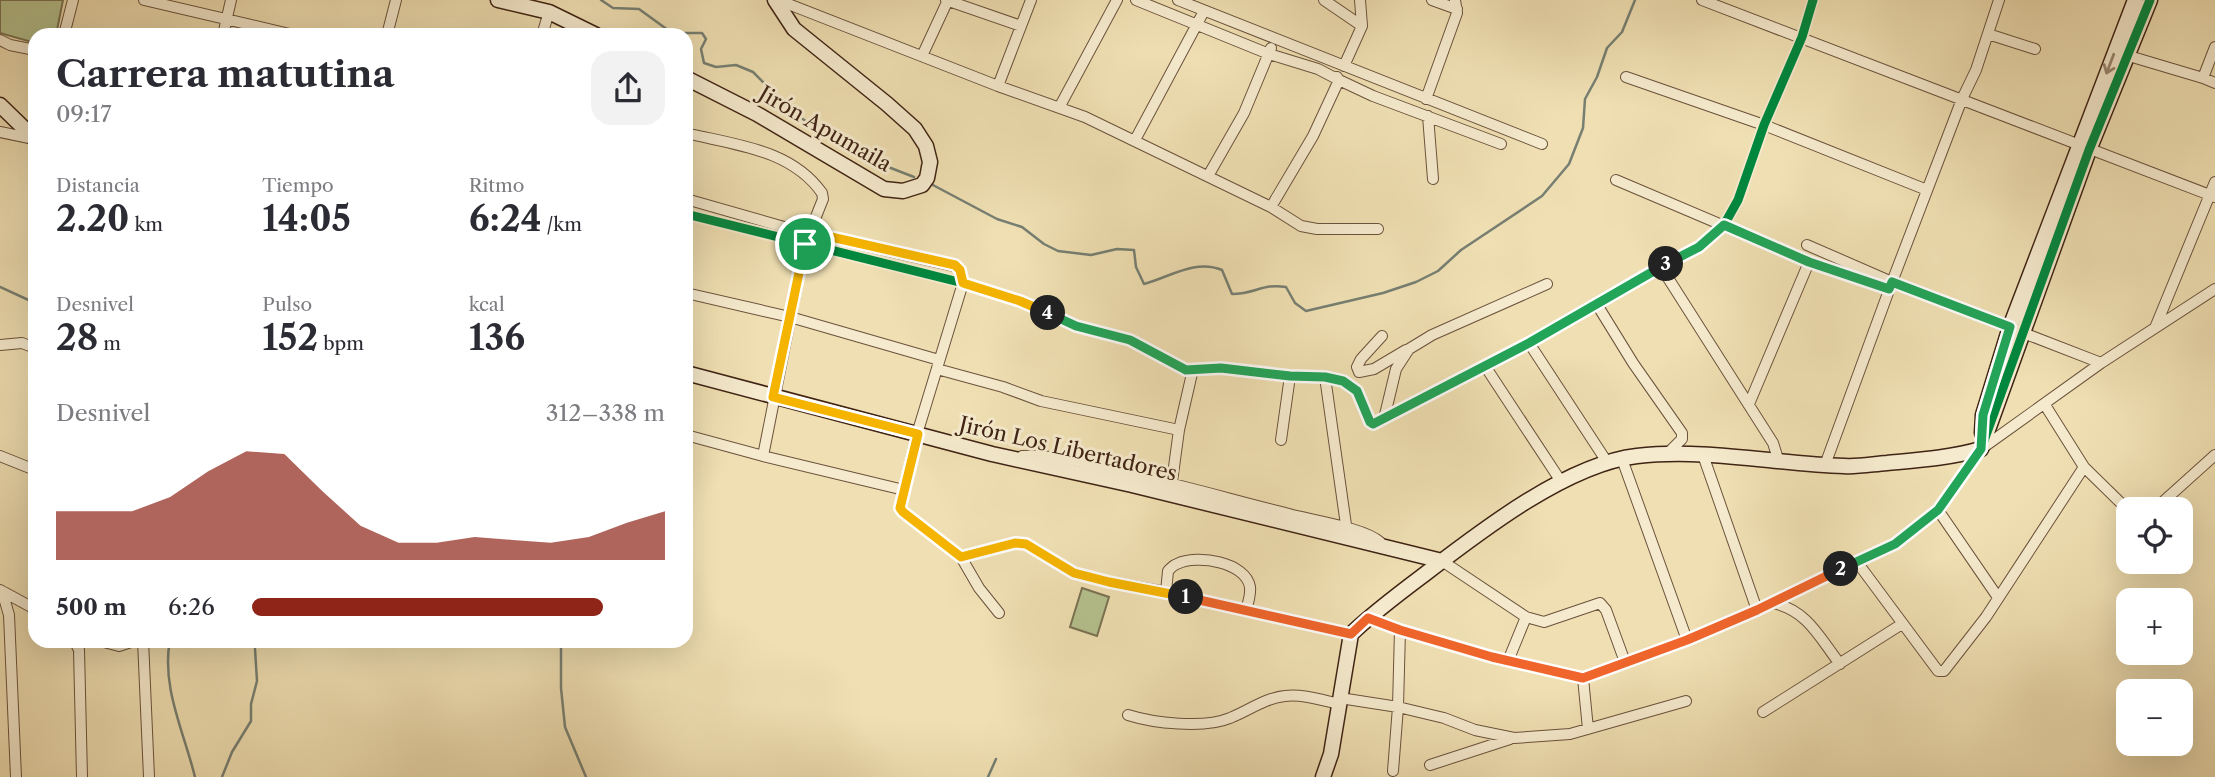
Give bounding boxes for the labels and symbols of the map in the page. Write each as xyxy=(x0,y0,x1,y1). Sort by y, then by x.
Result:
one-way arrow xyxy=(2103,52,2116,74)
street label: Jirón Apumaila xyxy=(752,79,897,177)
pin xyxy=(775,214,835,274)
pin: 3 xyxy=(1648,246,1684,282)
pin: 4 xyxy=(1030,296,1066,330)
street label: Jirón Los Libertadores xyxy=(954,411,1179,486)
pin: 2 xyxy=(1824,552,1858,586)
pin: 1 xyxy=(1168,580,1204,614)

